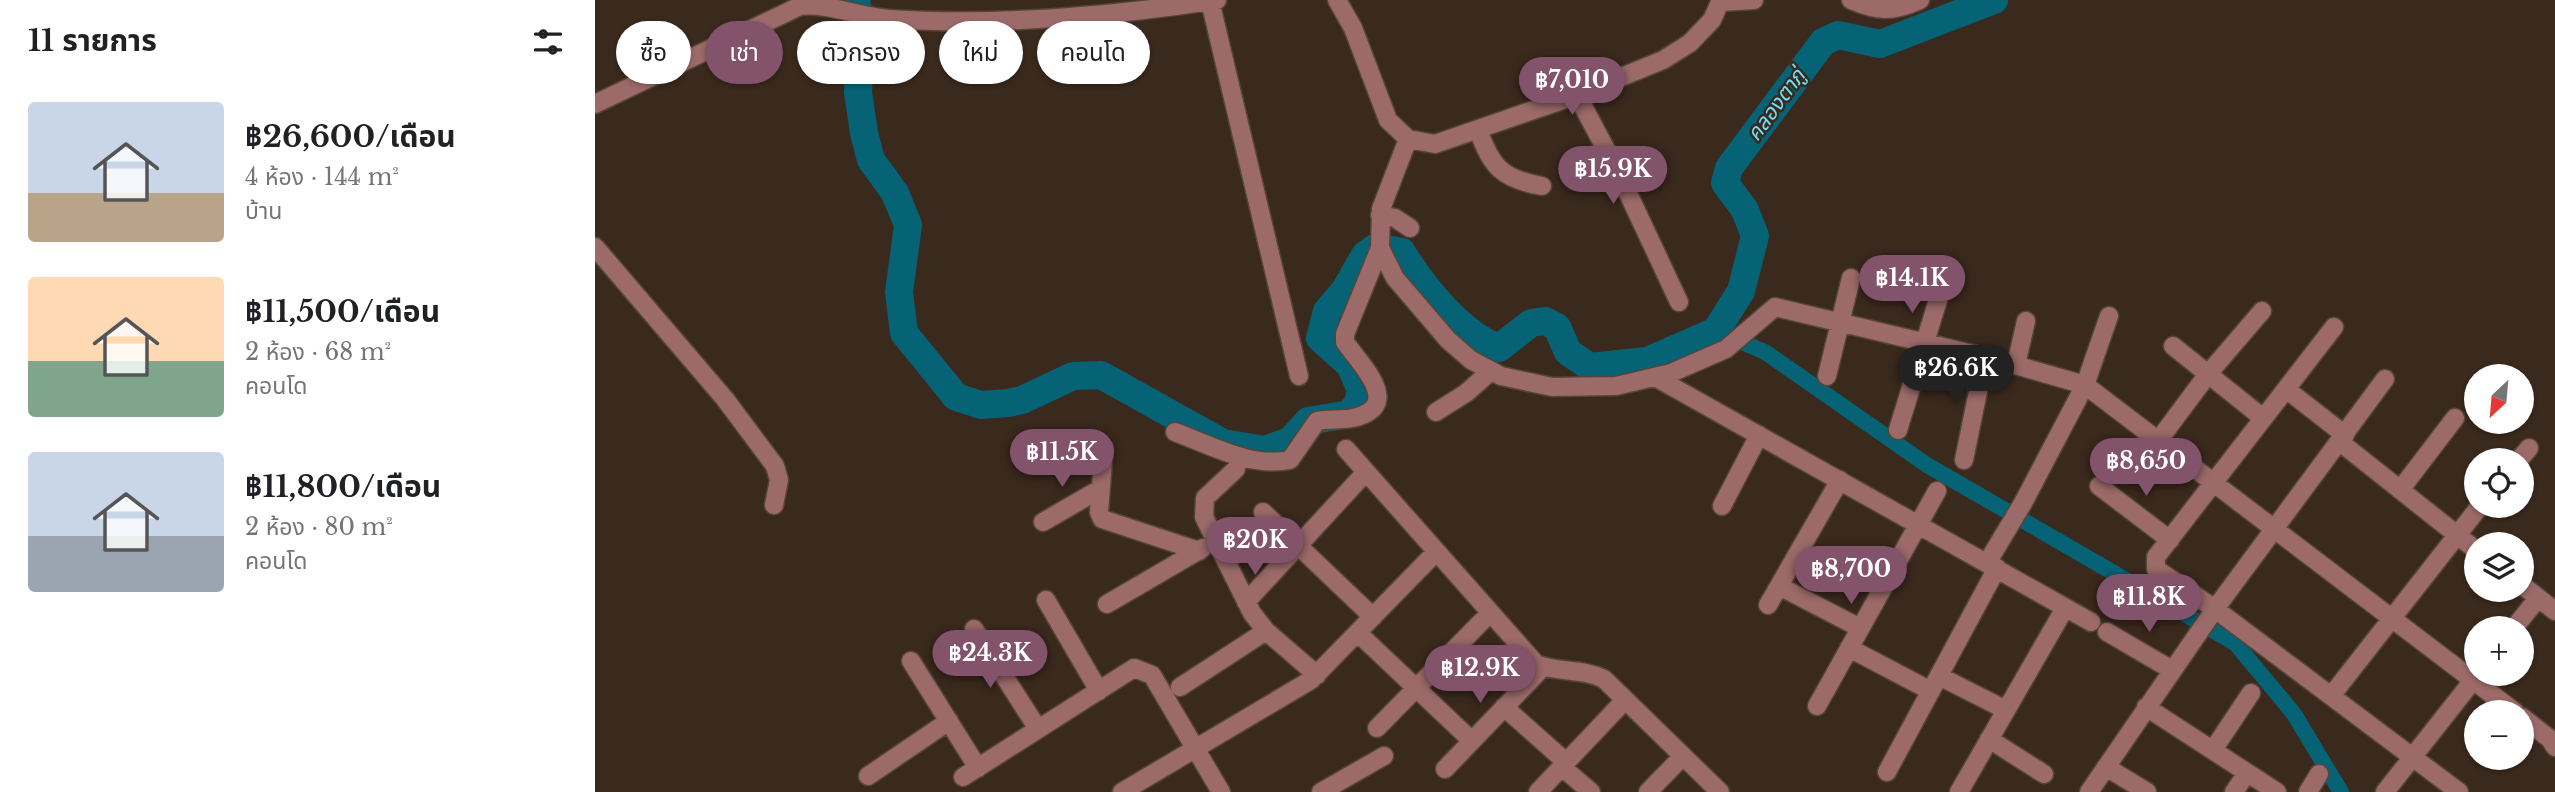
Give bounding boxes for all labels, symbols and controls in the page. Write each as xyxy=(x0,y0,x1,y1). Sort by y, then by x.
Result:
chip: ซื้อ xyxy=(616,21,691,84)
chip: เช่า xyxy=(705,21,783,84)
chip: ตัวกรอง xyxy=(797,21,925,84)
chip: ใหม่ xyxy=(939,21,1023,84)
chip: คอนโด xyxy=(1037,21,1150,84)
text: 11 รายการ xyxy=(28,22,157,59)
icon: filters xyxy=(529,23,567,61)
pin: ฿7,010 xyxy=(1515,58,1629,117)
water label: คลองตาภู่ xyxy=(1741,62,1813,146)
text: ฿7,010 xyxy=(1535,66,1609,94)
text: ฿26,600/เดือน xyxy=(245,118,456,155)
icon: home xyxy=(84,130,168,214)
pin: ฿15.9K xyxy=(1556,146,1670,206)
text: ฿15.9K xyxy=(1574,155,1652,183)
text: 4 ห้อง · 144 m² xyxy=(245,163,399,191)
text: บ้าน xyxy=(245,197,282,225)
pin: ฿14.1K xyxy=(1855,256,1969,315)
text: ฿14.1K xyxy=(1875,264,1949,292)
text: ฿11,500/เดือน xyxy=(245,293,440,330)
icon: home xyxy=(84,305,168,389)
text: 2 ห้อง · 68 m² xyxy=(245,338,391,366)
pin: ฿26.6K xyxy=(1899,346,2013,405)
text: ฿26.6K xyxy=(1914,354,1998,382)
north arrow xyxy=(2464,364,2534,434)
map controls xyxy=(2464,364,2534,770)
text: คอนโด xyxy=(245,372,307,400)
pin: ฿11.5K xyxy=(1005,430,1119,489)
text: ฿11.5K xyxy=(1026,438,1098,466)
pin: ฿8,650 xyxy=(2089,438,2203,498)
text: ฿8,650 xyxy=(2106,447,2186,475)
button: locate xyxy=(2464,448,2534,518)
text: ฿11,800/เดือน xyxy=(245,468,441,505)
icon: home xyxy=(84,480,168,564)
text: 2 ห้อง · 80 m² xyxy=(245,513,393,541)
pin: ฿20K xyxy=(1214,518,1296,577)
text: ฿20K xyxy=(1223,526,1287,554)
button: layers xyxy=(2464,532,2534,602)
pin: ฿8,700 xyxy=(1794,546,1908,606)
text: คอนโด xyxy=(245,547,307,575)
text: ฿8,700 xyxy=(1811,555,1891,583)
pin: ฿11.8K xyxy=(2092,574,2206,634)
text: ฿11.8K xyxy=(2113,583,2185,611)
button: + xyxy=(2464,616,2534,686)
pin: ฿24.3K xyxy=(933,630,1047,690)
text: ฿24.3K xyxy=(948,639,1032,667)
pin: ฿12.9K xyxy=(1423,646,1537,705)
text: ฿12.9K xyxy=(1441,654,1519,682)
button: − xyxy=(2464,700,2534,770)

